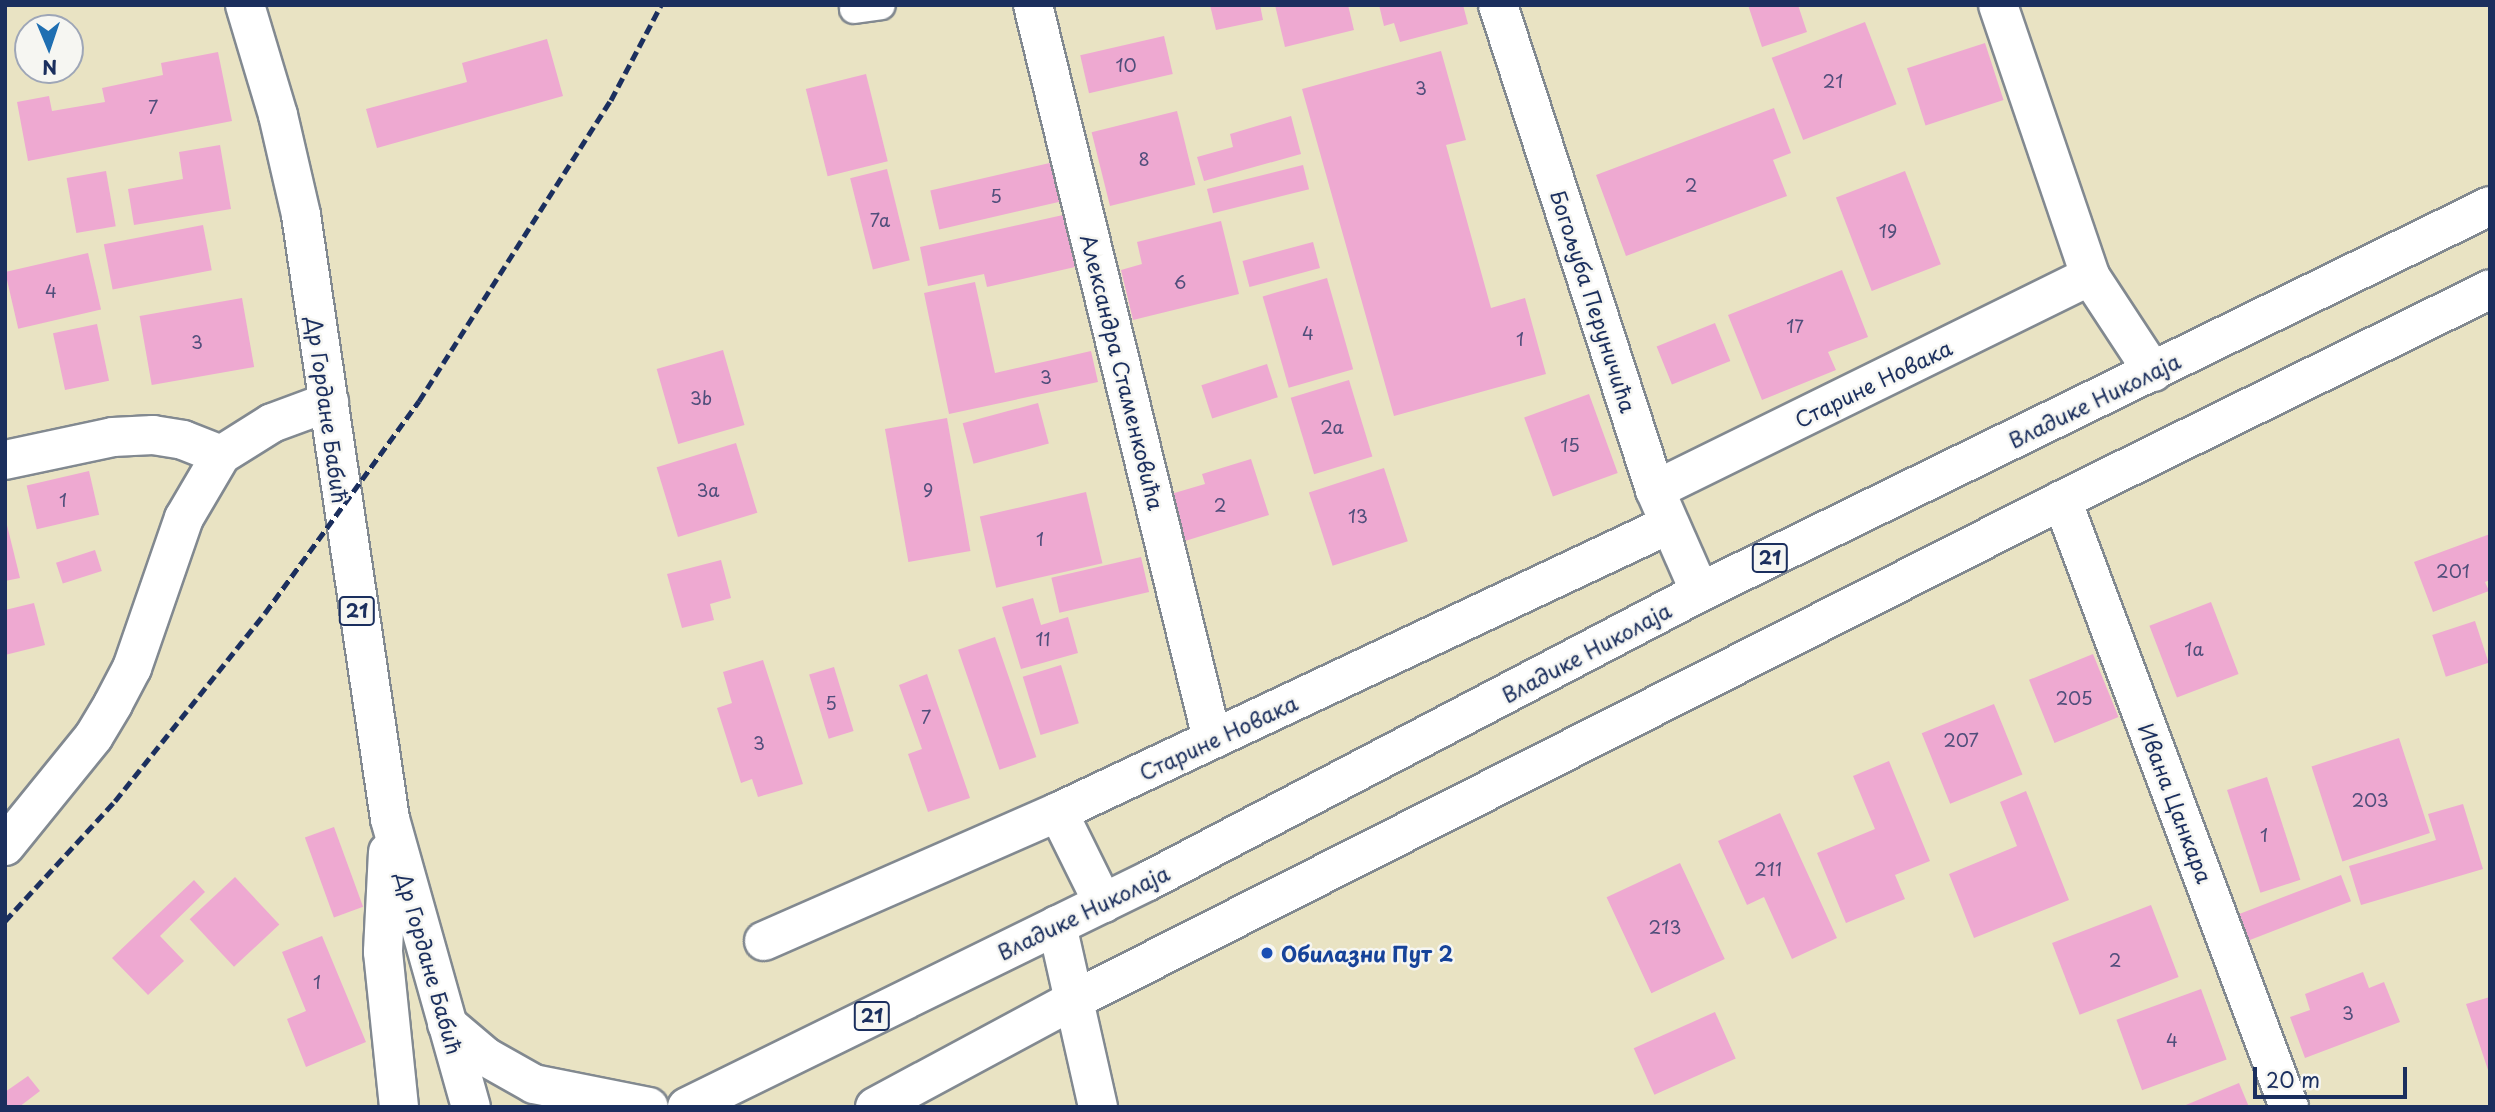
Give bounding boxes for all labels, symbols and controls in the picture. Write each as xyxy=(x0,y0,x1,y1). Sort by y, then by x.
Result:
north arrow xyxy=(14,14,84,84)
text: N xyxy=(42,54,58,82)
house number: 10 xyxy=(1115,54,1137,76)
house number: 21 xyxy=(1823,70,1843,92)
house number: 3 xyxy=(1415,77,1427,99)
house number: 7 xyxy=(148,96,158,118)
house number: 8 xyxy=(1138,148,1150,170)
house number: 2 xyxy=(1685,174,1697,196)
house number: 5 xyxy=(990,185,1002,207)
street label: Богољуба Перуничића xyxy=(1546,186,1642,416)
house number: 7a xyxy=(870,209,890,231)
house number: 19 xyxy=(1879,220,1897,242)
street label: Александра Стаменковића xyxy=(1076,231,1170,513)
house number: 6 xyxy=(1174,271,1186,293)
house number: 4 xyxy=(45,280,57,302)
street label: Др Гордане Бабић xyxy=(302,315,354,505)
house number: 17 xyxy=(1786,315,1804,337)
house number: 4 xyxy=(1302,322,1314,344)
house number: 1 xyxy=(1516,328,1524,350)
house number: 3 xyxy=(191,331,203,353)
street label: Старине Новака xyxy=(1790,334,1956,432)
street label: Владике Николаја xyxy=(2004,347,2184,453)
house number: 3 xyxy=(1040,366,1052,388)
house number: 3b xyxy=(690,387,712,409)
house number: 2a xyxy=(1320,416,1344,438)
house number: 15 xyxy=(1560,434,1580,456)
house number: 3a xyxy=(696,479,720,501)
house number: 9 xyxy=(923,479,933,501)
house number: 1 xyxy=(59,489,67,511)
house number: 2 xyxy=(1214,494,1226,516)
house number: 13 xyxy=(1348,505,1368,527)
house number: 1 xyxy=(1036,528,1044,550)
road number: 21 xyxy=(1751,542,1789,573)
house number: 201 xyxy=(2436,560,2470,582)
road number: 21 xyxy=(338,596,376,626)
street label: Владике Николаја xyxy=(1497,597,1675,707)
house number: 11 xyxy=(1035,628,1051,650)
house number: 1a xyxy=(2184,638,2204,660)
house number: 205 xyxy=(2055,687,2093,709)
street label: Старине Новака xyxy=(1134,689,1302,785)
house number: 5 xyxy=(825,692,837,714)
house number: 7 xyxy=(921,706,931,728)
street label: Ивана Цанкара xyxy=(2134,719,2218,887)
house number: 207 xyxy=(1943,729,1979,751)
house number: 3 xyxy=(753,732,765,754)
house number: 203 xyxy=(2351,789,2389,811)
house number: 1 xyxy=(2260,824,2268,846)
house number: 211 xyxy=(1754,858,1782,880)
street label: Владике Николаја xyxy=(993,859,1173,965)
street label: Др Гордане Бабић xyxy=(392,869,468,1057)
house number: 213 xyxy=(1649,916,1681,938)
place label: Обилазни Пут 2 xyxy=(1281,940,1454,966)
marker: Обилазни Пут 2 xyxy=(1259,945,1275,961)
house number: 2 xyxy=(2109,949,2121,971)
house number: 1 xyxy=(313,971,321,993)
road number: 21 xyxy=(853,1000,891,1032)
house number: 3 xyxy=(2342,1002,2354,1024)
house number: 4 xyxy=(2166,1029,2178,1051)
scale bar xyxy=(2257,1052,2411,1096)
text: 20 m xyxy=(2266,1063,2320,1095)

